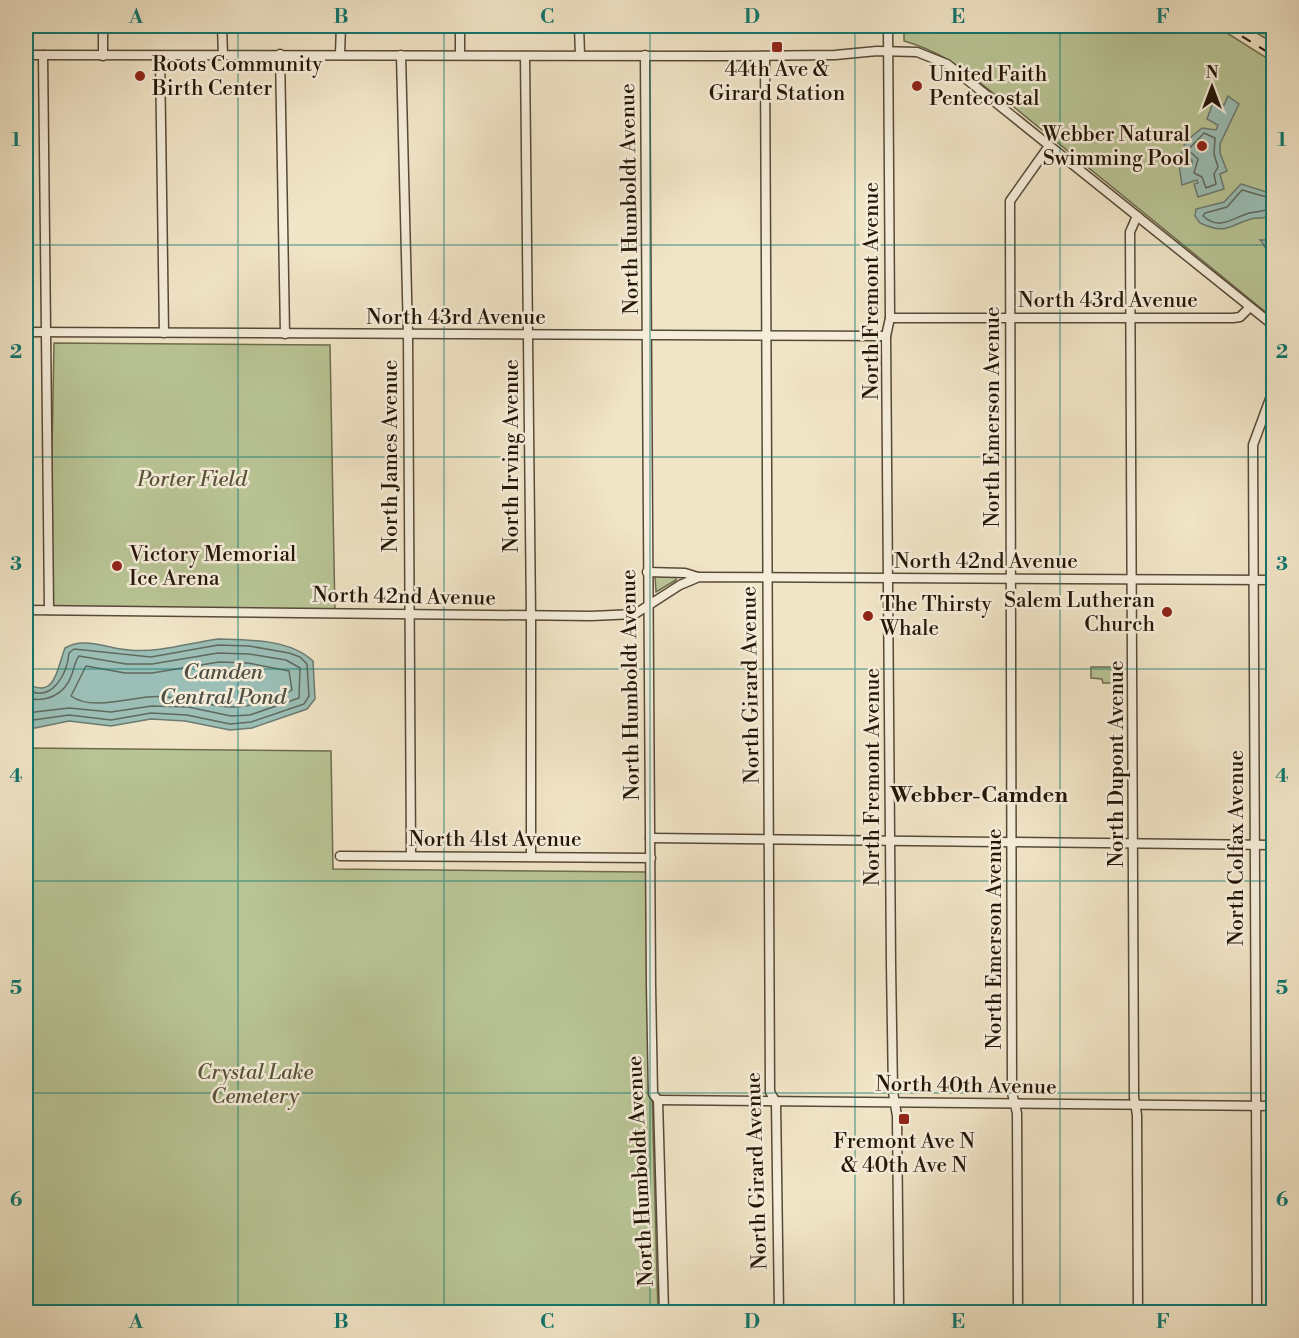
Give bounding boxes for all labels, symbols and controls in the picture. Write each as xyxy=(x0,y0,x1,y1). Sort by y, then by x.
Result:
text: A xyxy=(128,5,144,30)
text: B xyxy=(333,5,349,30)
text: C xyxy=(540,5,554,30)
text: D xyxy=(744,5,760,30)
text: E xyxy=(951,5,965,30)
text: F xyxy=(1156,5,1170,30)
marker: 44th Ave & Girard Station xyxy=(770,40,784,54)
place label: Roots Community Birth Center xyxy=(151,52,323,102)
place label: 44th Ave & Girard Station xyxy=(709,57,846,107)
north arrow xyxy=(1182,57,1242,117)
place label: United Faith Pentecostal xyxy=(929,62,1048,112)
text: N xyxy=(1206,63,1219,83)
marker: Roots Community Birth Center xyxy=(133,69,147,83)
marker: United Faith Pentecostal xyxy=(910,79,924,93)
street label: North Humboldt Avenue xyxy=(615,83,645,315)
place label: Webber Natural Swimming Pool xyxy=(1042,122,1190,172)
text: 1 xyxy=(11,128,21,153)
text: 1 xyxy=(1277,128,1287,153)
marker: Webber Natural Swimming Pool xyxy=(1195,139,1209,153)
street label: North Fremont Avenue xyxy=(859,182,885,400)
street label: North 43rd Avenue xyxy=(1018,288,1198,314)
street label: North 43rd Avenue xyxy=(366,305,546,331)
street label: North Emerson Avenue xyxy=(980,306,1006,528)
text: 2 xyxy=(10,340,22,365)
text: 2 xyxy=(1276,340,1288,365)
street label: North Irving Avenue xyxy=(499,359,525,553)
street label: North James Avenue xyxy=(378,360,404,552)
park label: Porter Field xyxy=(136,467,248,493)
place label: Victory Memorial Ice Arena xyxy=(128,542,296,592)
street label: North 42nd Avenue xyxy=(894,549,1078,575)
text: 3 xyxy=(10,552,22,577)
text: 3 xyxy=(1276,552,1288,577)
marker: Victory Memorial Ice Arena xyxy=(110,559,124,573)
street label: North Humboldt Avenue xyxy=(616,569,646,801)
street label: North 42nd Avenue xyxy=(312,582,496,612)
street label: North Girard Avenue xyxy=(736,586,766,784)
place label: Salem Lutheran Church xyxy=(1004,588,1155,638)
place label: The Thirsty Whale xyxy=(879,592,993,642)
marker: Salem Lutheran Church xyxy=(1160,605,1174,619)
marker: The Thirsty Whale xyxy=(861,609,875,623)
water label: Camden Central Pond xyxy=(160,659,288,711)
street label: North Dupont Avenue xyxy=(1104,660,1130,868)
street label: North Fremont Avenue xyxy=(860,668,886,886)
street label: North Colfax Avenue xyxy=(1224,750,1250,946)
text: 4 xyxy=(9,764,23,789)
text: 4 xyxy=(1275,764,1289,789)
district label: Webber-Camden xyxy=(889,782,1068,809)
street label: North 41st Avenue xyxy=(408,827,582,853)
street label: North Emerson Avenue xyxy=(982,828,1008,1050)
text: 5 xyxy=(10,976,22,1001)
text: 5 xyxy=(1276,976,1288,1001)
street label: North Humboldt Avenue xyxy=(622,1055,660,1287)
park label: Crystal Lake Cemetery xyxy=(197,1060,314,1110)
street label: North 40th Avenue xyxy=(875,1071,1057,1101)
street label: North Girard Avenue xyxy=(741,1072,773,1270)
marker: Fremont Ave N & 40th Ave N xyxy=(897,1112,911,1126)
place label: Fremont Ave N & 40th Ave N xyxy=(833,1129,975,1179)
text: 6 xyxy=(10,1188,23,1213)
text: 6 xyxy=(1276,1188,1289,1213)
text: A xyxy=(128,1310,144,1335)
text: B xyxy=(333,1310,349,1335)
text: C xyxy=(540,1310,554,1335)
text: D xyxy=(744,1310,760,1335)
text: E xyxy=(951,1310,965,1335)
text: F xyxy=(1156,1310,1170,1335)

